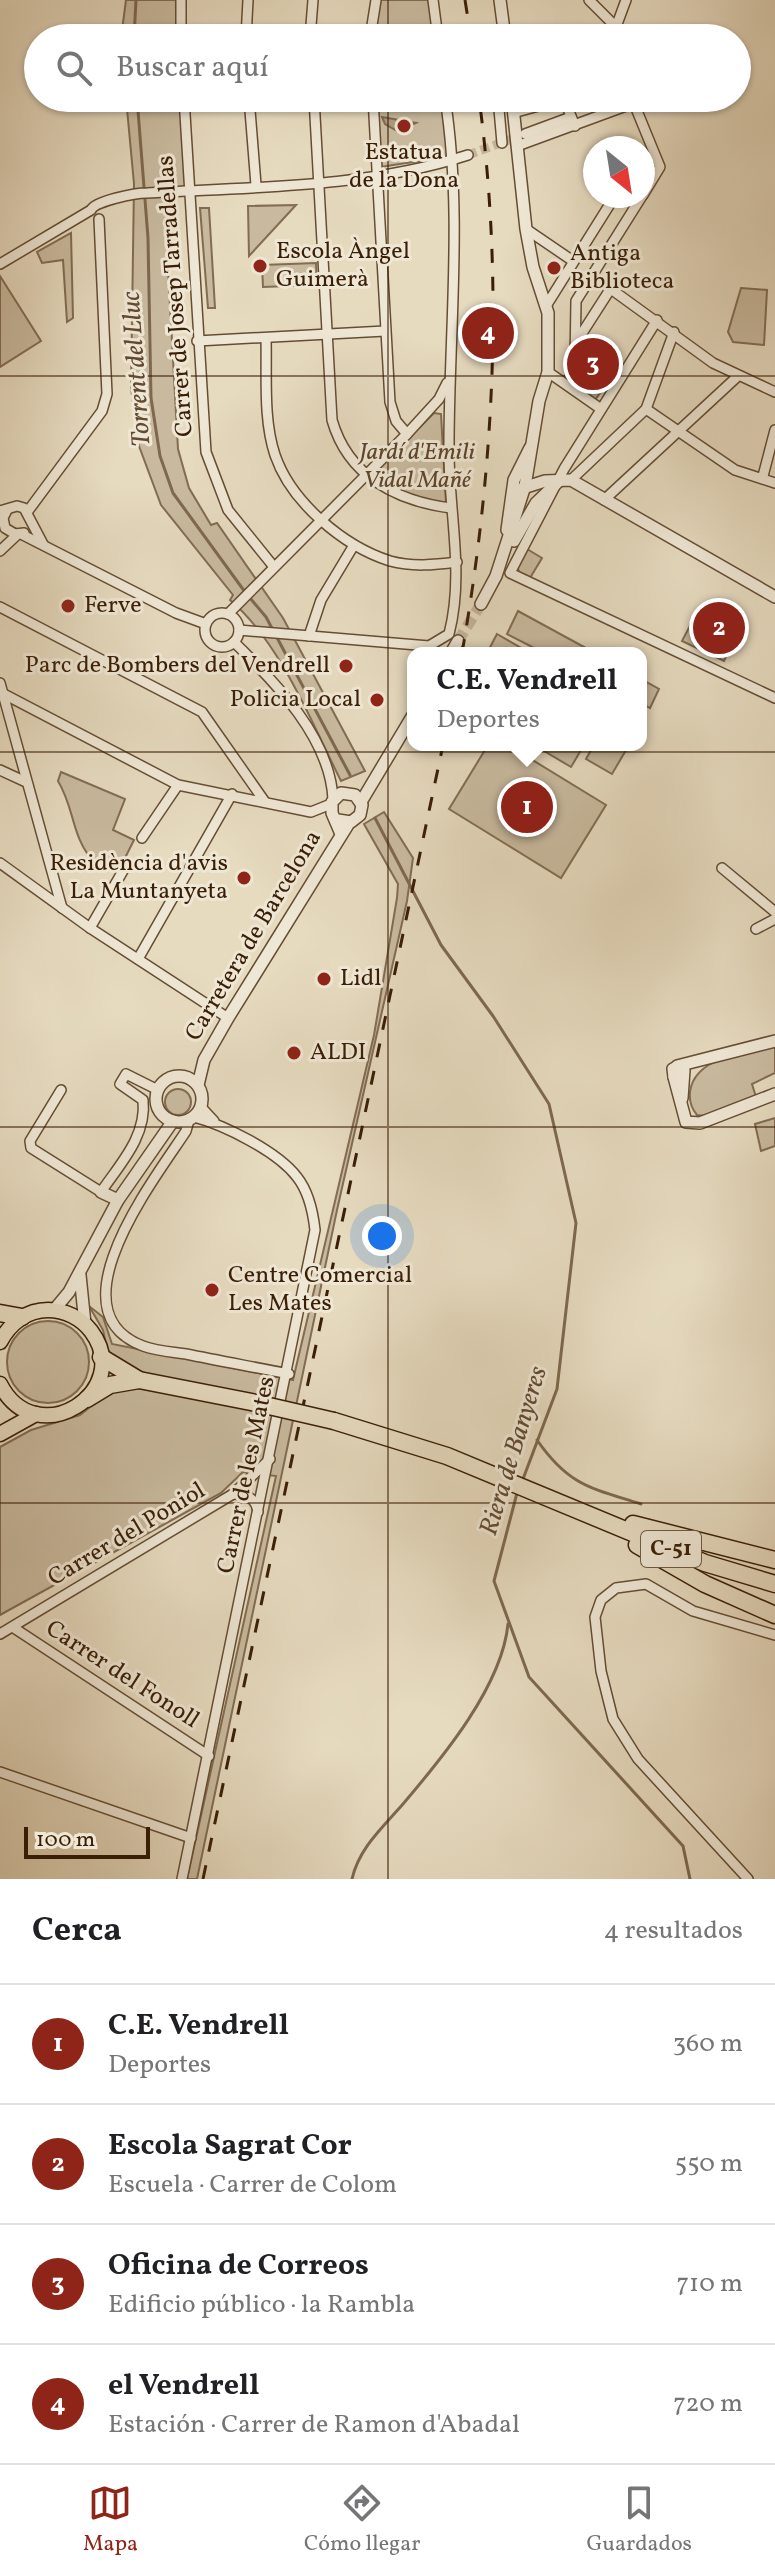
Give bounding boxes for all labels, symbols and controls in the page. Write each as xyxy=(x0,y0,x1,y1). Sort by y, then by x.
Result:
search box xyxy=(24,24,751,112)
icon: search xyxy=(52,46,96,90)
text: Buscar aquí xyxy=(116,47,269,89)
marker: Estatua de la Dona xyxy=(395,117,413,135)
place label: Estatua de la Dona xyxy=(349,136,459,198)
north arrow xyxy=(583,136,655,208)
street label: Carrer de Josep Tarradellas xyxy=(149,154,203,438)
place label: Escola Àngel Guimerà xyxy=(276,235,410,297)
place label: Antiga Biblioteca xyxy=(570,237,674,299)
marker: Escola Àngel Guimerà xyxy=(251,257,269,275)
marker: Antiga Biblioteca xyxy=(545,259,563,277)
water label: Torrent del Lluc xyxy=(114,289,160,448)
pin: 4 xyxy=(462,303,514,363)
pin: 3 xyxy=(567,334,619,394)
park label: Jardí d'Emili Vidal Mañé xyxy=(357,436,476,498)
place label: Ferve xyxy=(84,589,142,623)
marker: Ferve xyxy=(59,597,77,615)
pin: 2 xyxy=(693,598,745,658)
popup xyxy=(407,647,647,751)
place label: Parc de Bombers del Vendrell xyxy=(25,649,330,683)
marker: Parc de Bombers del Vendrell xyxy=(337,657,355,675)
text: C.E. Vendrell xyxy=(437,660,617,702)
place label: Policia Local xyxy=(230,683,361,717)
marker: Policia Local xyxy=(368,691,386,709)
text: Deportes xyxy=(437,702,540,738)
pin: 1 xyxy=(501,777,553,837)
street label: Carretera de Barcelona xyxy=(177,824,331,1048)
place label: Residència d'avis La Muntanyeta xyxy=(50,847,228,909)
marker: Residència d'avis La Muntanyeta xyxy=(235,869,253,887)
place label: Lidl xyxy=(340,962,381,996)
marker: Lidl xyxy=(315,970,333,988)
place label: ALDI xyxy=(310,1036,366,1070)
marker: ALDI xyxy=(285,1044,303,1062)
your location xyxy=(362,1216,402,1256)
place label: Centre Comercial Les Mates xyxy=(228,1259,412,1321)
marker: Centre Comercial Les Mates xyxy=(203,1281,221,1299)
water label: Riera de Banyeres xyxy=(471,1362,557,1540)
street label: Carrer de les Mates xyxy=(209,1373,285,1577)
street label: Carrer del Poniol xyxy=(42,1475,212,1595)
road number: C-51 xyxy=(641,1531,701,1567)
street label: Carrer del Fonoll xyxy=(38,1613,206,1737)
scale bar xyxy=(24,1823,150,1859)
text: 100 m xyxy=(36,1825,95,1856)
text: Cerca xyxy=(32,1908,122,1955)
text: 4 resultados xyxy=(604,1913,743,1949)
text: C.E. Vendrell xyxy=(108,2005,289,2047)
text: 1 xyxy=(53,2026,63,2062)
text: 360 m xyxy=(673,2026,743,2062)
text: Deportes xyxy=(108,2047,211,2083)
text: Escola Sagrat Cor xyxy=(108,2125,352,2167)
text: 2 xyxy=(51,2146,65,2182)
text: 550 m xyxy=(675,2146,743,2182)
text: Escuela · Carrer de Colom xyxy=(108,2167,397,2203)
text: Oficina de Correos xyxy=(108,2245,369,2287)
text: 3 xyxy=(51,2266,65,2302)
text: 710 m xyxy=(676,2266,743,2302)
text: Edificio público · la Rambla xyxy=(108,2287,415,2323)
text: el Vendrell xyxy=(108,2365,259,2407)
text: 4 xyxy=(50,2386,66,2422)
text: 720 m xyxy=(673,2386,743,2422)
text: Estación · Carrer de Ramon d'Abadal xyxy=(108,2407,520,2443)
tab: Mapa xyxy=(83,2481,138,2560)
tab: Cómo llegar xyxy=(304,2481,421,2560)
tab: Guardados xyxy=(586,2481,692,2560)

